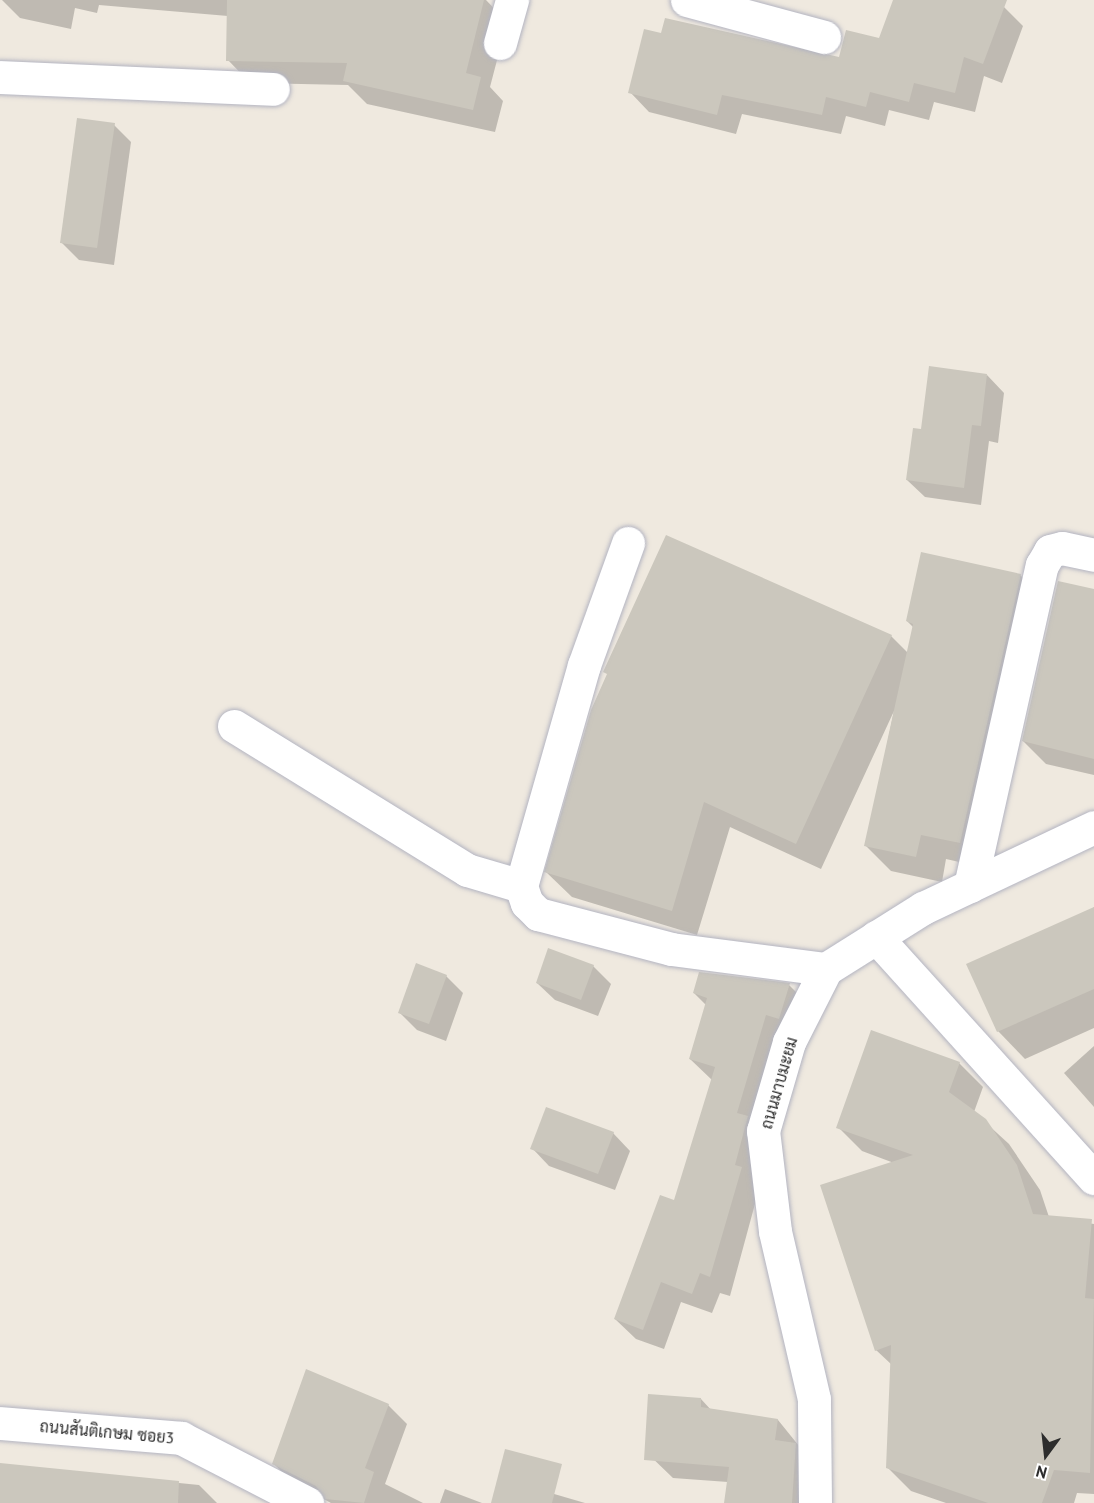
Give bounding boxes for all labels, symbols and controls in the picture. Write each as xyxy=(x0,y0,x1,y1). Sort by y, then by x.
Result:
street label: ถนนมาบมะยม xyxy=(757,1035,801,1131)
street label: ถนนสันติเกษม ซอย3 xyxy=(39,1417,175,1447)
north arrow xyxy=(1016,1425,1076,1485)
text: N xyxy=(1034,1461,1049,1483)

